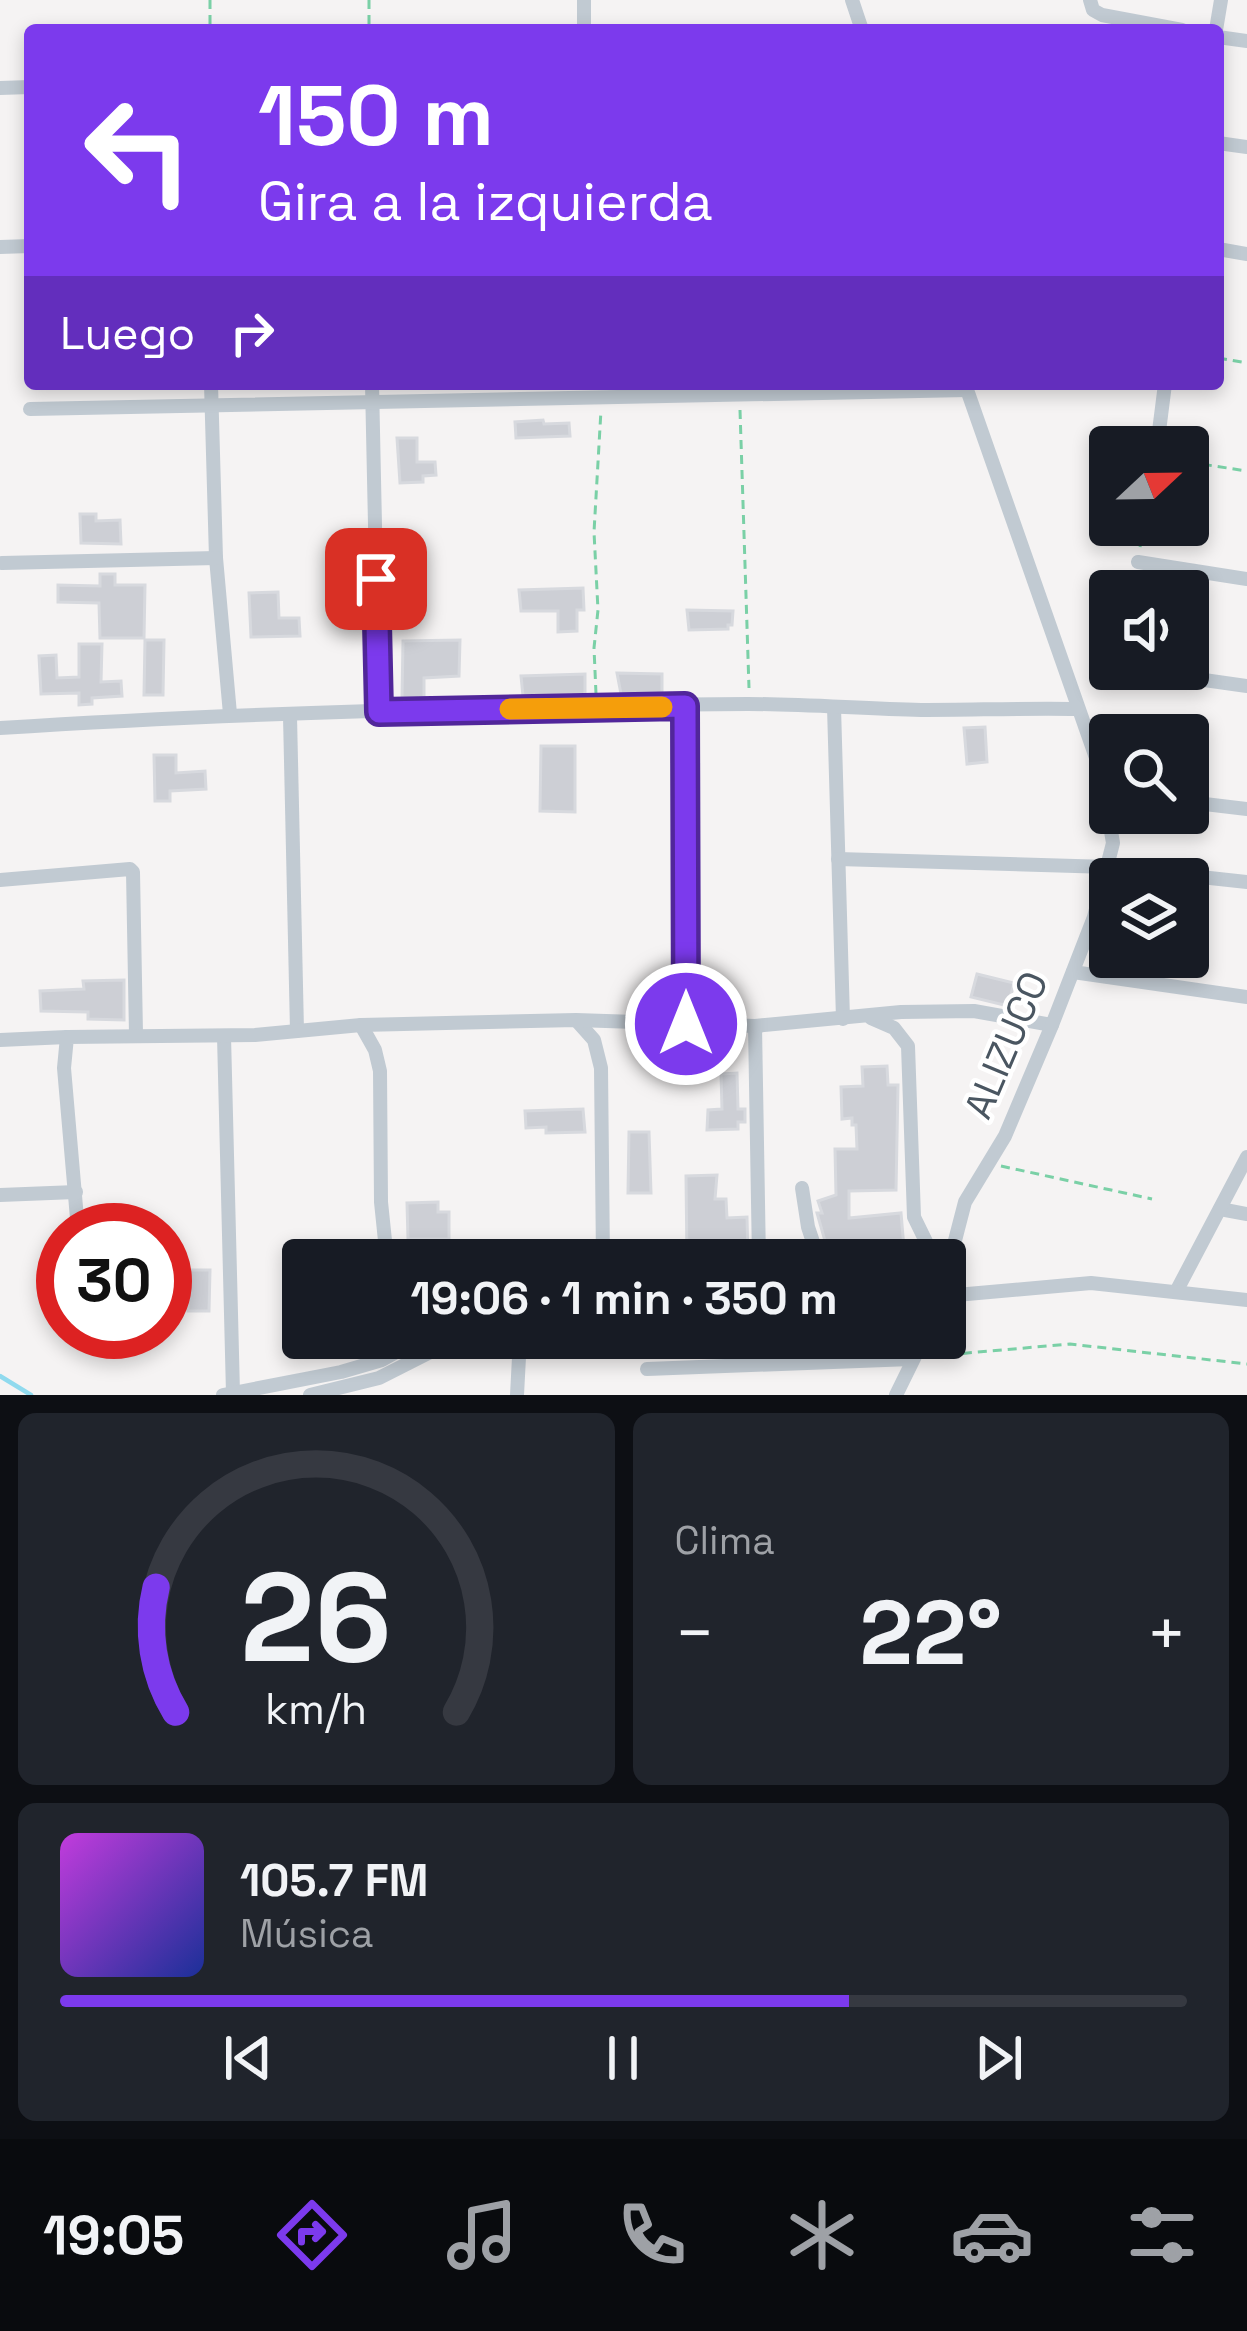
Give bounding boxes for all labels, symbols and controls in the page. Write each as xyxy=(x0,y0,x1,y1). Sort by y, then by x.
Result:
text: 150 m xyxy=(258,62,494,170)
icon: left xyxy=(60,72,216,228)
text: Gira a la izquierda xyxy=(258,167,713,236)
icon: right xyxy=(219,300,285,366)
text: Luego xyxy=(60,305,195,362)
north arrow xyxy=(1089,426,1209,546)
map controls xyxy=(1089,426,1209,978)
pin xyxy=(325,528,427,630)
icon: arrive xyxy=(343,546,409,612)
button: sound xyxy=(1089,570,1209,690)
button: search xyxy=(1089,714,1209,834)
button: layers xyxy=(1089,858,1209,978)
position arrow xyxy=(623,961,749,1087)
street label: ALIZUCO xyxy=(953,964,1059,1126)
speed limit sign: 30 xyxy=(36,1203,192,1359)
text: 19:06 · 1 min · 350 m xyxy=(410,1270,838,1327)
text: Clima xyxy=(675,1516,775,1565)
text: 26 xyxy=(241,1538,392,1697)
text: 22° xyxy=(860,1575,1002,1690)
text: − xyxy=(675,1591,715,1675)
text: + xyxy=(1146,1591,1187,1675)
text: km/h xyxy=(265,1682,367,1737)
text: 105.7 FM xyxy=(240,1852,428,1909)
text: Música xyxy=(240,1909,373,1958)
icon: previous xyxy=(215,2025,281,2091)
icon: pause xyxy=(590,2025,656,2091)
icon: next xyxy=(966,2025,1032,2091)
icon: directions xyxy=(270,2193,354,2277)
icon: music xyxy=(440,2193,524,2277)
icon: phone xyxy=(610,2193,694,2277)
icon: climate xyxy=(780,2193,864,2277)
icon: car xyxy=(950,2193,1034,2277)
icon: filters xyxy=(1120,2193,1204,2277)
text: 19:05 xyxy=(43,2201,184,2270)

